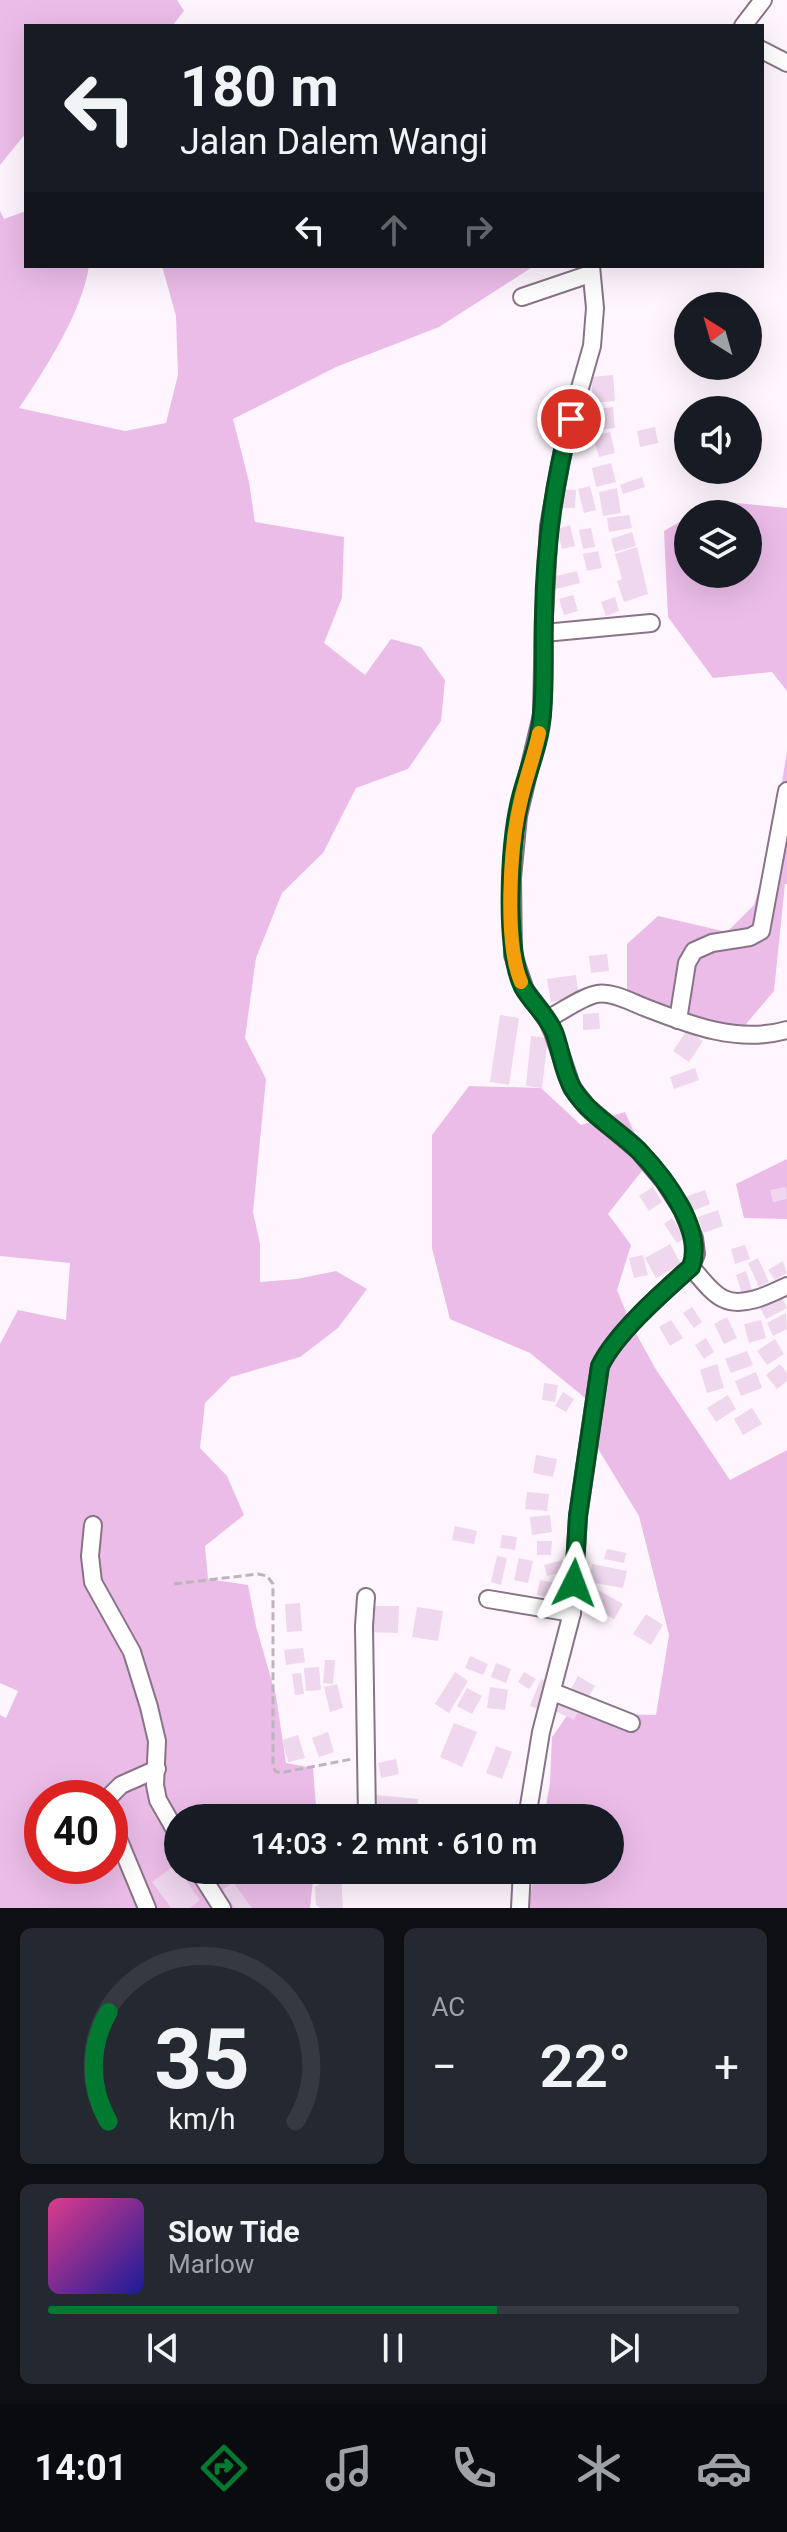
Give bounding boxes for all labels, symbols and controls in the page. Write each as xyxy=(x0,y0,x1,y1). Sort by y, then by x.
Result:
text: 180 m xyxy=(180,54,339,120)
icon: left xyxy=(48,56,152,160)
text: Jalan Dalem Wangi xyxy=(180,121,488,163)
icon: left xyxy=(288,208,332,252)
icon: ahead xyxy=(372,208,416,252)
icon: right xyxy=(456,208,500,252)
north arrow xyxy=(674,292,762,380)
map controls xyxy=(674,292,762,588)
pin xyxy=(537,385,605,453)
button: sound xyxy=(674,396,762,484)
icon: arrive xyxy=(549,397,593,441)
button: layers xyxy=(674,500,762,588)
position arrow xyxy=(532,1541,616,1625)
speed limit sign: 40 xyxy=(24,1780,128,1884)
text: 14:03 · 2 mnt · 610 m xyxy=(251,1826,537,1861)
text: AC xyxy=(432,1992,465,2022)
text: 35 xyxy=(154,2011,249,2108)
text: 22° xyxy=(539,2031,631,2102)
text: − xyxy=(432,2041,457,2093)
text: + xyxy=(714,2041,739,2093)
text: km/h xyxy=(168,2102,235,2136)
text: Slow Tide xyxy=(168,2214,300,2249)
text: Marlow xyxy=(168,2249,254,2279)
icon: previous xyxy=(141,2326,185,2370)
icon: pause xyxy=(371,2326,415,2370)
icon: next xyxy=(602,2326,646,2370)
icon: directions xyxy=(196,2440,252,2496)
icon: music xyxy=(321,2440,377,2496)
icon: phone xyxy=(446,2440,502,2496)
icon: climate xyxy=(571,2440,627,2496)
icon: car xyxy=(696,2440,752,2496)
text: 14:01 xyxy=(35,2447,127,2489)

